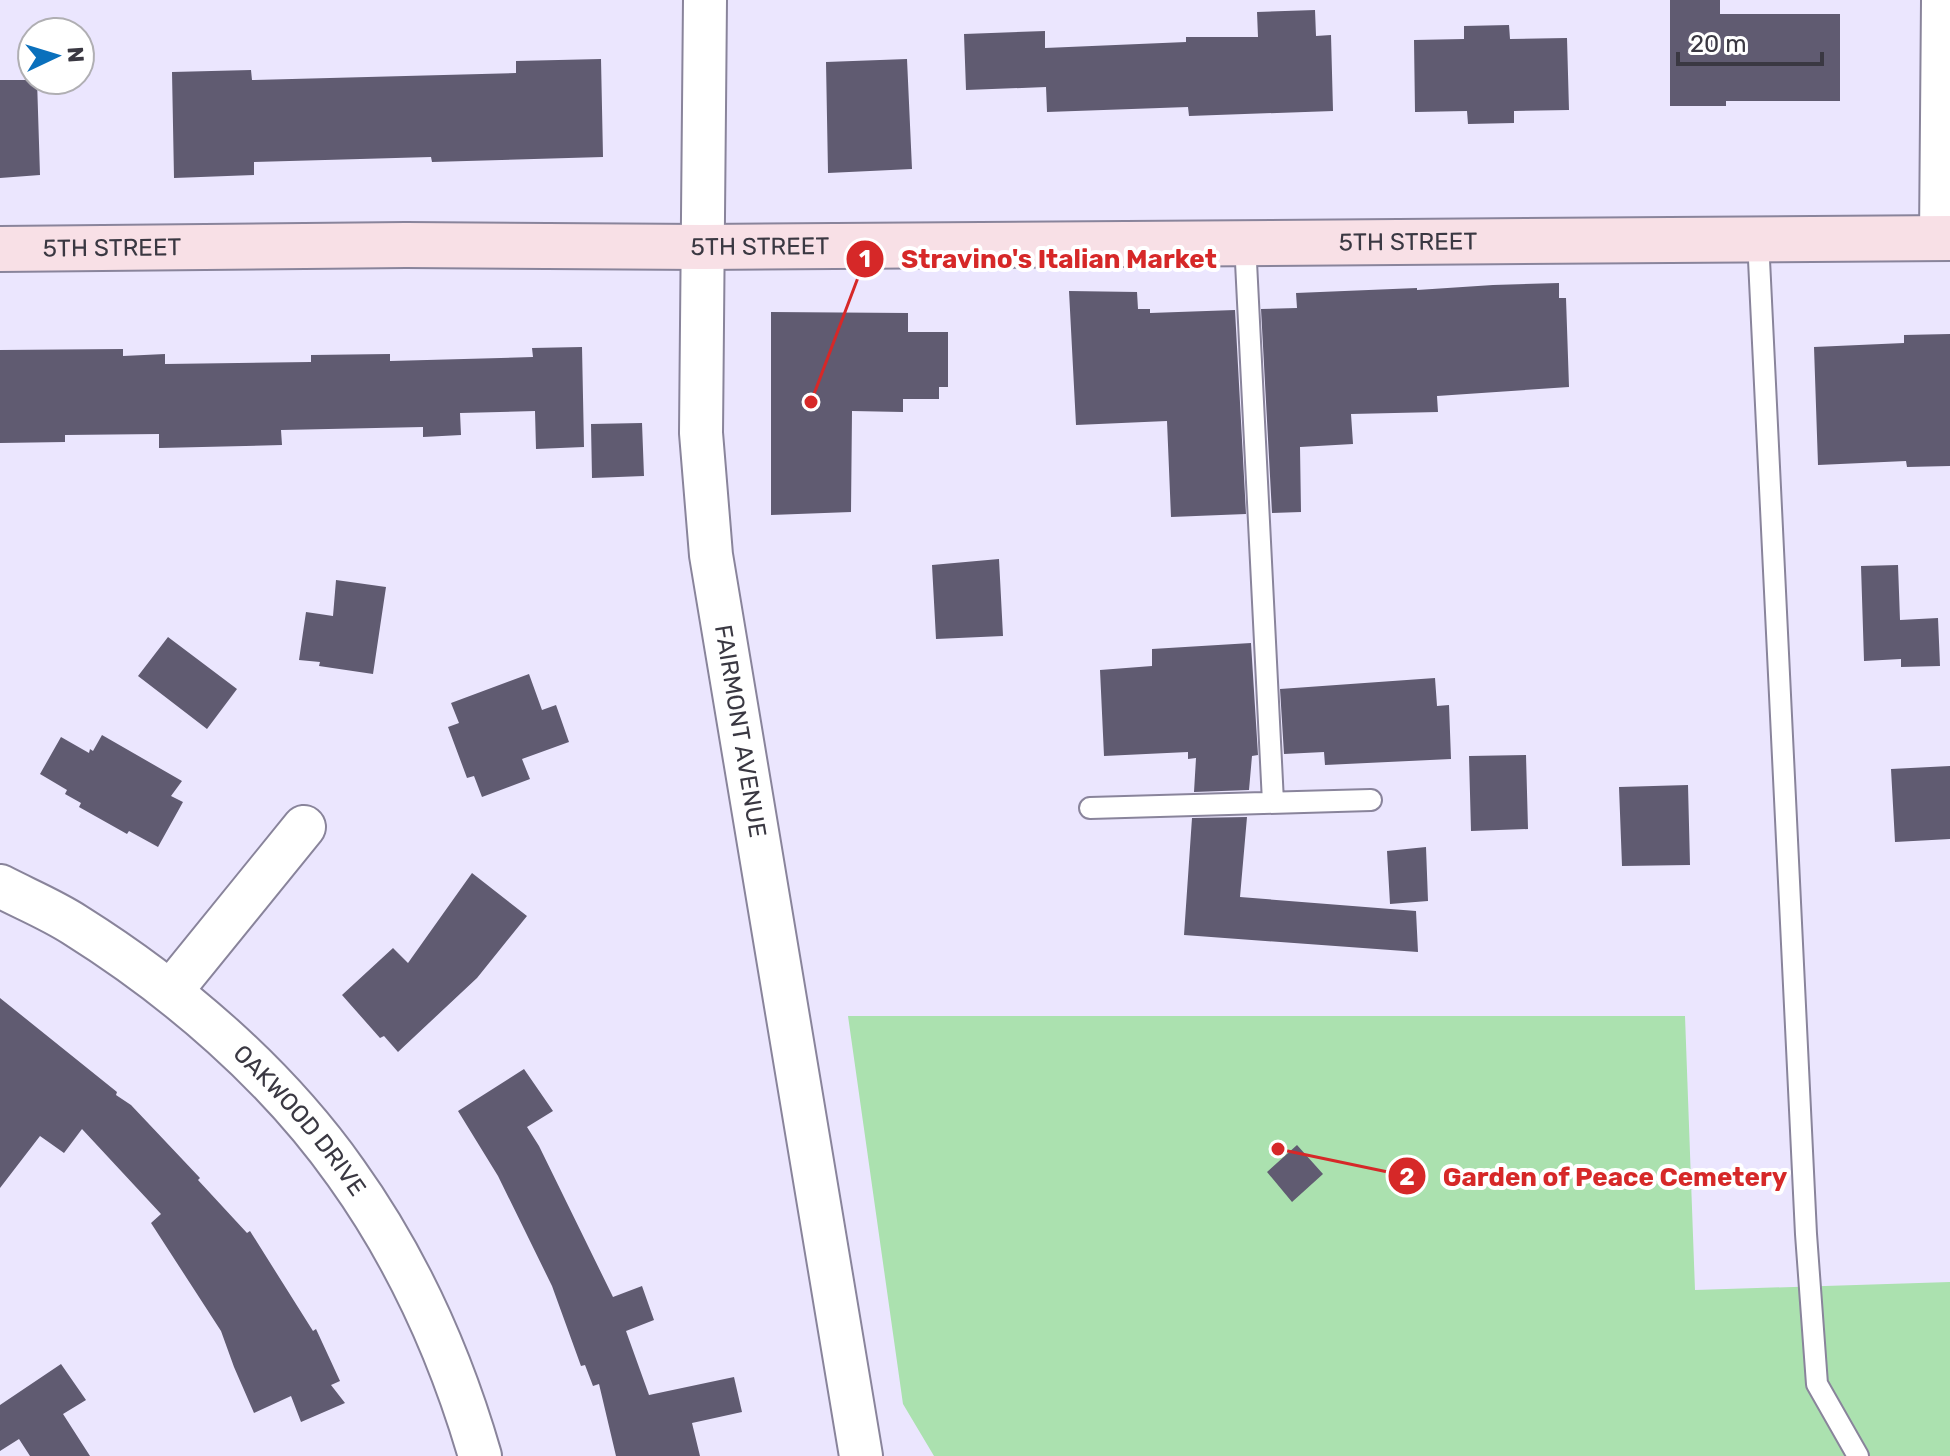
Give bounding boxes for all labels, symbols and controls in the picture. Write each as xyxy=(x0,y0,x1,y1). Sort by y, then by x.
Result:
north arrow xyxy=(16,16,96,96)
scale bar xyxy=(1678,16,1822,66)
text: 20 m xyxy=(1690,30,1747,58)
text: N xyxy=(61,46,89,63)
street label: 5TH STREET xyxy=(1339,227,1477,256)
street label: 5TH STREET xyxy=(691,232,829,261)
street label: 5TH STREET xyxy=(43,233,182,263)
callout: Stravino's Italian Market xyxy=(845,234,1233,284)
text: Stravino's Italian Market xyxy=(901,244,1217,275)
text: 1 xyxy=(859,245,871,273)
street label: FAIRMONT AVENUE xyxy=(709,623,772,840)
street label: OAKWOOD DRIVE xyxy=(228,1039,372,1201)
callout: Garden of Peace Cemetery xyxy=(1387,1151,1804,1201)
text: Garden of Peace Cemetery xyxy=(1443,1162,1788,1193)
text: 2 xyxy=(1399,1163,1415,1191)

